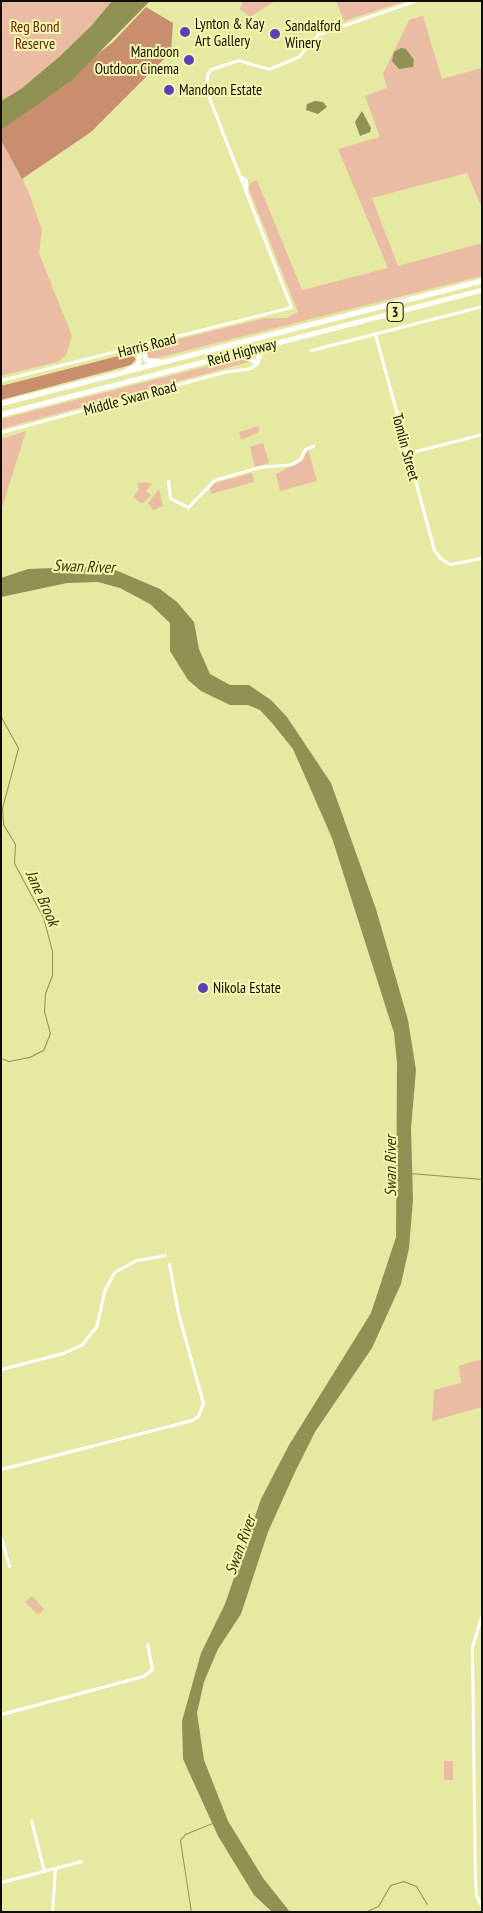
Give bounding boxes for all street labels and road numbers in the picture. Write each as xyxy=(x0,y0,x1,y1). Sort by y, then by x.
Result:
road number: 3 xyxy=(386,300,404,324)
street label: Harris Road xyxy=(116,329,178,361)
street label: Reid Highway xyxy=(206,334,278,370)
street label: Middle Swan Road xyxy=(82,377,178,419)
street label: Tomlin Street xyxy=(388,411,424,483)

